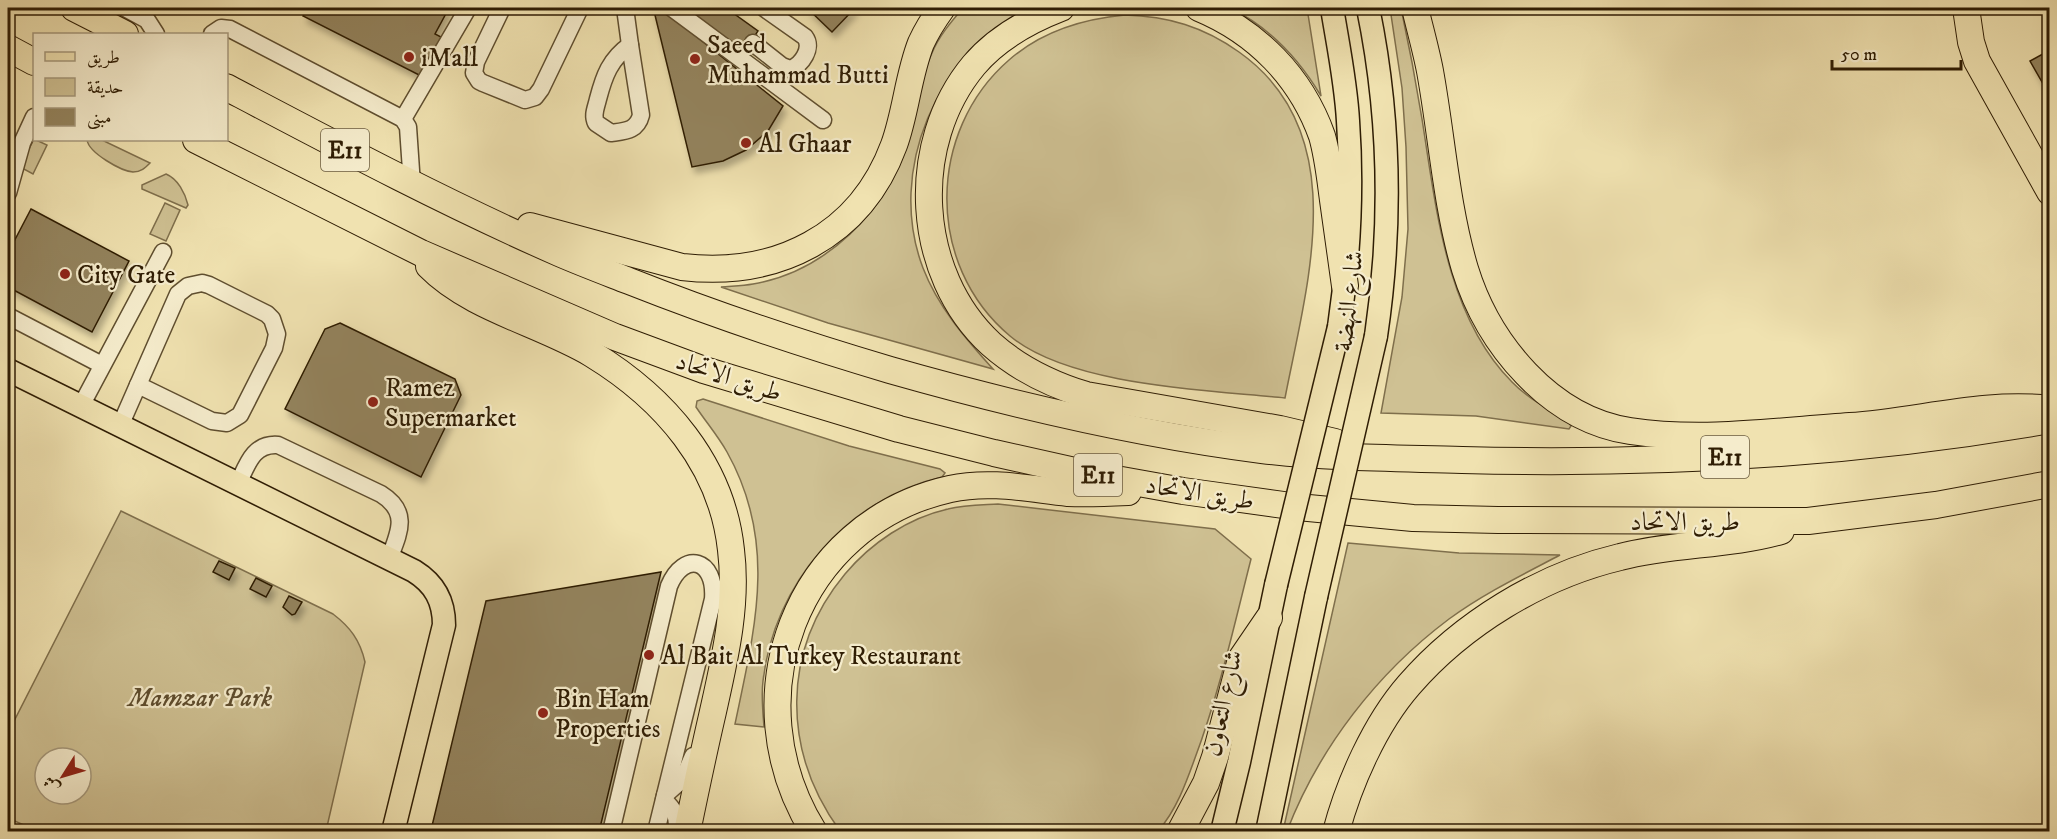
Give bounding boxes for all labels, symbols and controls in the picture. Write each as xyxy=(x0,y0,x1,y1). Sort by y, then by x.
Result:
place label: Saeed Muhammad Butti xyxy=(707,29,889,92)
legend xyxy=(33,33,228,141)
scale bar xyxy=(1832,33,1961,71)
place label: iMall xyxy=(421,42,478,75)
text: 50 m xyxy=(1841,44,1877,66)
text: طريق xyxy=(87,47,120,69)
marker: iMall xyxy=(402,50,416,64)
marker: Saeed Muhammad Butti xyxy=(688,52,702,66)
text: حديقة xyxy=(87,77,123,99)
text: مبنى xyxy=(87,107,112,130)
place label: Al Ghaar xyxy=(758,128,852,161)
road number: E11 xyxy=(321,129,369,171)
marker: Al Ghaar xyxy=(739,136,753,150)
street label: شارع النهضة xyxy=(1327,249,1376,354)
place label: City Gate xyxy=(77,259,175,292)
marker: City Gate xyxy=(58,267,72,281)
street label: طريق الاتحاد xyxy=(671,345,786,410)
place label: Ramez Supermarket xyxy=(385,372,517,435)
marker: Ramez Supermarket xyxy=(366,395,380,409)
road number: E11 xyxy=(1701,436,1749,478)
road number: E11 xyxy=(1074,454,1122,496)
street label: طريق الاتحاد xyxy=(1143,469,1257,518)
street label: طريق الاتحاد xyxy=(1630,506,1740,539)
place label: Al Bait Al Turkey Restaurant xyxy=(661,640,961,673)
street label: شارع التعاون xyxy=(1196,647,1255,760)
marker: Al Bait Al Turkey Restaurant xyxy=(642,648,656,662)
park label: Mamzar Park xyxy=(126,682,272,715)
place label: Bin Ham Properties xyxy=(555,683,660,746)
marker: Bin Ham Properties xyxy=(536,706,550,720)
north arrow xyxy=(33,746,93,806)
text: ش xyxy=(39,772,65,797)

